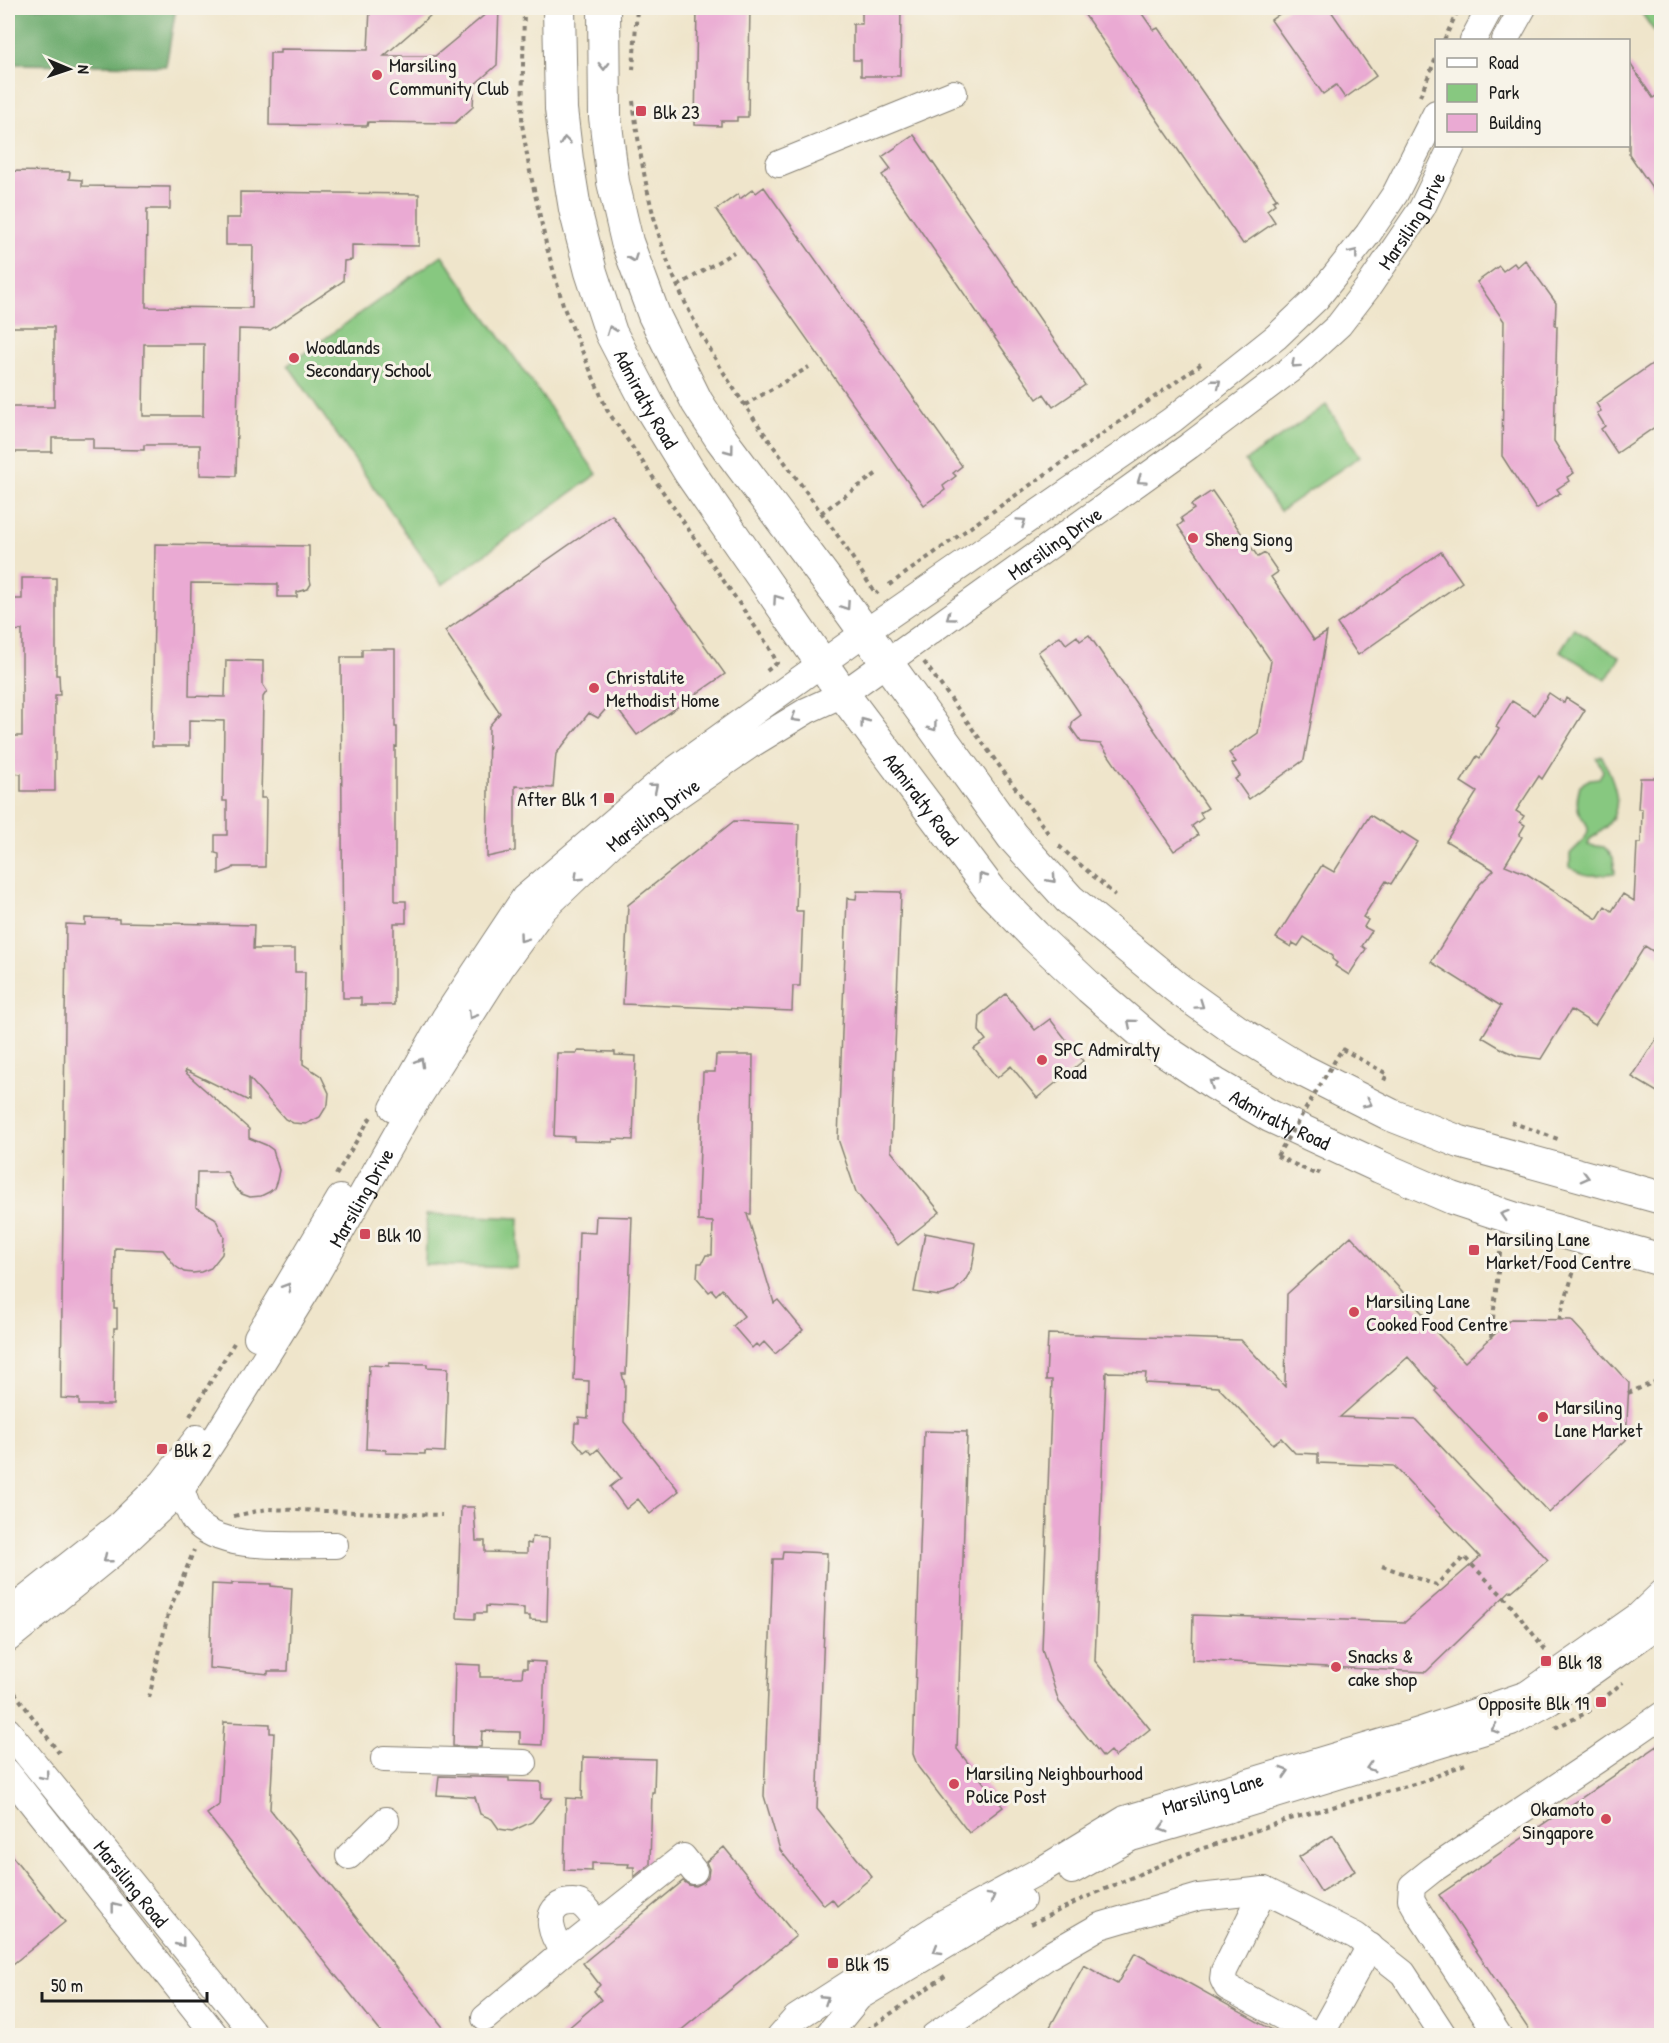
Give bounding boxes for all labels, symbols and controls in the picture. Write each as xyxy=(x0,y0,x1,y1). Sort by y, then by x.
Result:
north arrow xyxy=(39,39,99,99)
legend xyxy=(1435,39,1630,147)
text: Road xyxy=(1489,50,1519,75)
place label: Marsiling Community Club xyxy=(389,51,509,101)
one-way arrow xyxy=(598,61,610,70)
text: N xyxy=(73,65,95,75)
marker: Marsiling Community Club xyxy=(370,68,384,82)
text: Park xyxy=(1489,80,1520,105)
place label: Blk 23 xyxy=(653,98,700,125)
marker: Blk 23 xyxy=(634,104,648,118)
text: Building xyxy=(1489,110,1541,135)
one-way arrow xyxy=(559,137,571,146)
street label: Marsiling Drive xyxy=(1371,167,1451,274)
one-way arrow xyxy=(1346,248,1357,259)
one-way arrow xyxy=(626,252,638,263)
one-way arrow xyxy=(606,325,618,336)
place label: Woodlands Secondary School xyxy=(306,333,432,383)
street label: Admiralty Road xyxy=(608,345,685,453)
marker: Woodlands Secondary School xyxy=(287,351,301,365)
one-way arrow xyxy=(1292,357,1302,368)
one-way arrow xyxy=(1211,380,1222,391)
one-way arrow xyxy=(722,444,733,455)
one-way arrow xyxy=(1137,473,1148,484)
street label: Marsiling Drive xyxy=(1002,500,1107,585)
one-way arrow xyxy=(1016,518,1026,530)
place label: Sheng Siong xyxy=(1205,525,1293,552)
marker: Sheng Siong xyxy=(1186,531,1200,545)
one-way arrow xyxy=(773,595,784,606)
one-way arrow xyxy=(839,600,850,611)
one-way arrow xyxy=(945,610,956,621)
place label: Christalite Methodist Home xyxy=(606,663,720,713)
marker: Christalite Methodist Home xyxy=(587,681,601,695)
one-way arrow xyxy=(791,710,801,722)
one-way arrow xyxy=(860,717,871,728)
one-way arrow xyxy=(926,720,937,731)
street label: Admiralty Road xyxy=(878,747,966,851)
street label: Marsiling Drive xyxy=(599,771,704,857)
one-way arrow xyxy=(647,784,658,795)
place label: After Blk 1 xyxy=(517,785,597,812)
marker: After Blk 1 xyxy=(602,791,616,805)
one-way arrow xyxy=(575,869,586,880)
one-way arrow xyxy=(978,873,989,884)
one-way arrow xyxy=(1045,873,1056,883)
one-way arrow xyxy=(519,931,530,942)
one-way arrow xyxy=(1194,998,1205,1009)
one-way arrow xyxy=(467,1009,479,1019)
one-way arrow xyxy=(1127,1020,1138,1031)
place label: SPC Admiralty Road xyxy=(1054,1035,1160,1085)
marker: SPC Admiralty Road xyxy=(1035,1053,1049,1067)
one-way arrow xyxy=(412,1058,424,1068)
one-way arrow xyxy=(1209,1078,1219,1090)
street label: Admiralty Road xyxy=(1225,1082,1335,1156)
one-way arrow xyxy=(1362,1096,1373,1108)
street label: Marsiling Drive xyxy=(322,1143,399,1251)
one-way arrow xyxy=(1579,1170,1589,1183)
one-way arrow xyxy=(1499,1210,1510,1222)
place label: Blk 10 xyxy=(377,1221,422,1248)
place label: Marsiling Lane Market/Food Centre xyxy=(1486,1225,1632,1275)
marker: Blk 10 xyxy=(358,1227,372,1241)
marker: Marsiling Lane Market/Food Centre xyxy=(1467,1243,1481,1257)
one-way arrow xyxy=(280,1283,292,1293)
place label: Marsiling Lane Cooked Food Centre xyxy=(1366,1287,1508,1337)
marker: Marsiling Lane Cooked Food Centre xyxy=(1347,1305,1361,1319)
place label: Marsiling Lane Market xyxy=(1555,1393,1644,1443)
marker: Marsiling Lane Market xyxy=(1536,1410,1550,1424)
place label: Blk 2 xyxy=(174,1436,212,1463)
marker: Blk 2 xyxy=(155,1442,169,1456)
one-way arrow xyxy=(103,1551,114,1562)
place label: Snacks & cake shop xyxy=(1348,1642,1418,1692)
place label: Blk 18 xyxy=(1558,1648,1602,1675)
marker: Blk 18 xyxy=(1539,1654,1553,1668)
marker: Snacks & cake shop xyxy=(1329,1660,1343,1674)
place label: Opposite Blk 19 xyxy=(1478,1689,1589,1716)
marker: Opposite Blk 19 xyxy=(1594,1695,1608,1709)
one-way arrow xyxy=(1490,1721,1501,1734)
place label: Marsiling Neighbourhood Police Post xyxy=(966,1759,1143,1809)
one-way arrow xyxy=(1365,1760,1376,1772)
street label: Marsiling Lane xyxy=(1159,1765,1266,1821)
one-way arrow xyxy=(1279,1767,1289,1779)
one-way arrow xyxy=(37,1769,48,1780)
marker: Marsiling Neighbourhood Police Post xyxy=(947,1777,961,1791)
place label: Okamoto Singapore xyxy=(1522,1795,1594,1845)
marker: Okamoto Singapore xyxy=(1599,1812,1613,1826)
one-way arrow xyxy=(1159,1821,1169,1834)
street label: Marsiling Road xyxy=(88,1834,175,1932)
one-way arrow xyxy=(985,1893,995,1904)
one-way arrow xyxy=(111,1903,122,1914)
one-way arrow xyxy=(174,1936,185,1947)
one-way arrow xyxy=(933,1942,943,1954)
place label: Blk 15 xyxy=(845,1950,890,1977)
marker: Blk 15 xyxy=(826,1956,840,1970)
scale bar xyxy=(42,1965,207,2003)
text: 50 m xyxy=(51,1973,83,1998)
one-way arrow xyxy=(818,1995,829,2006)

